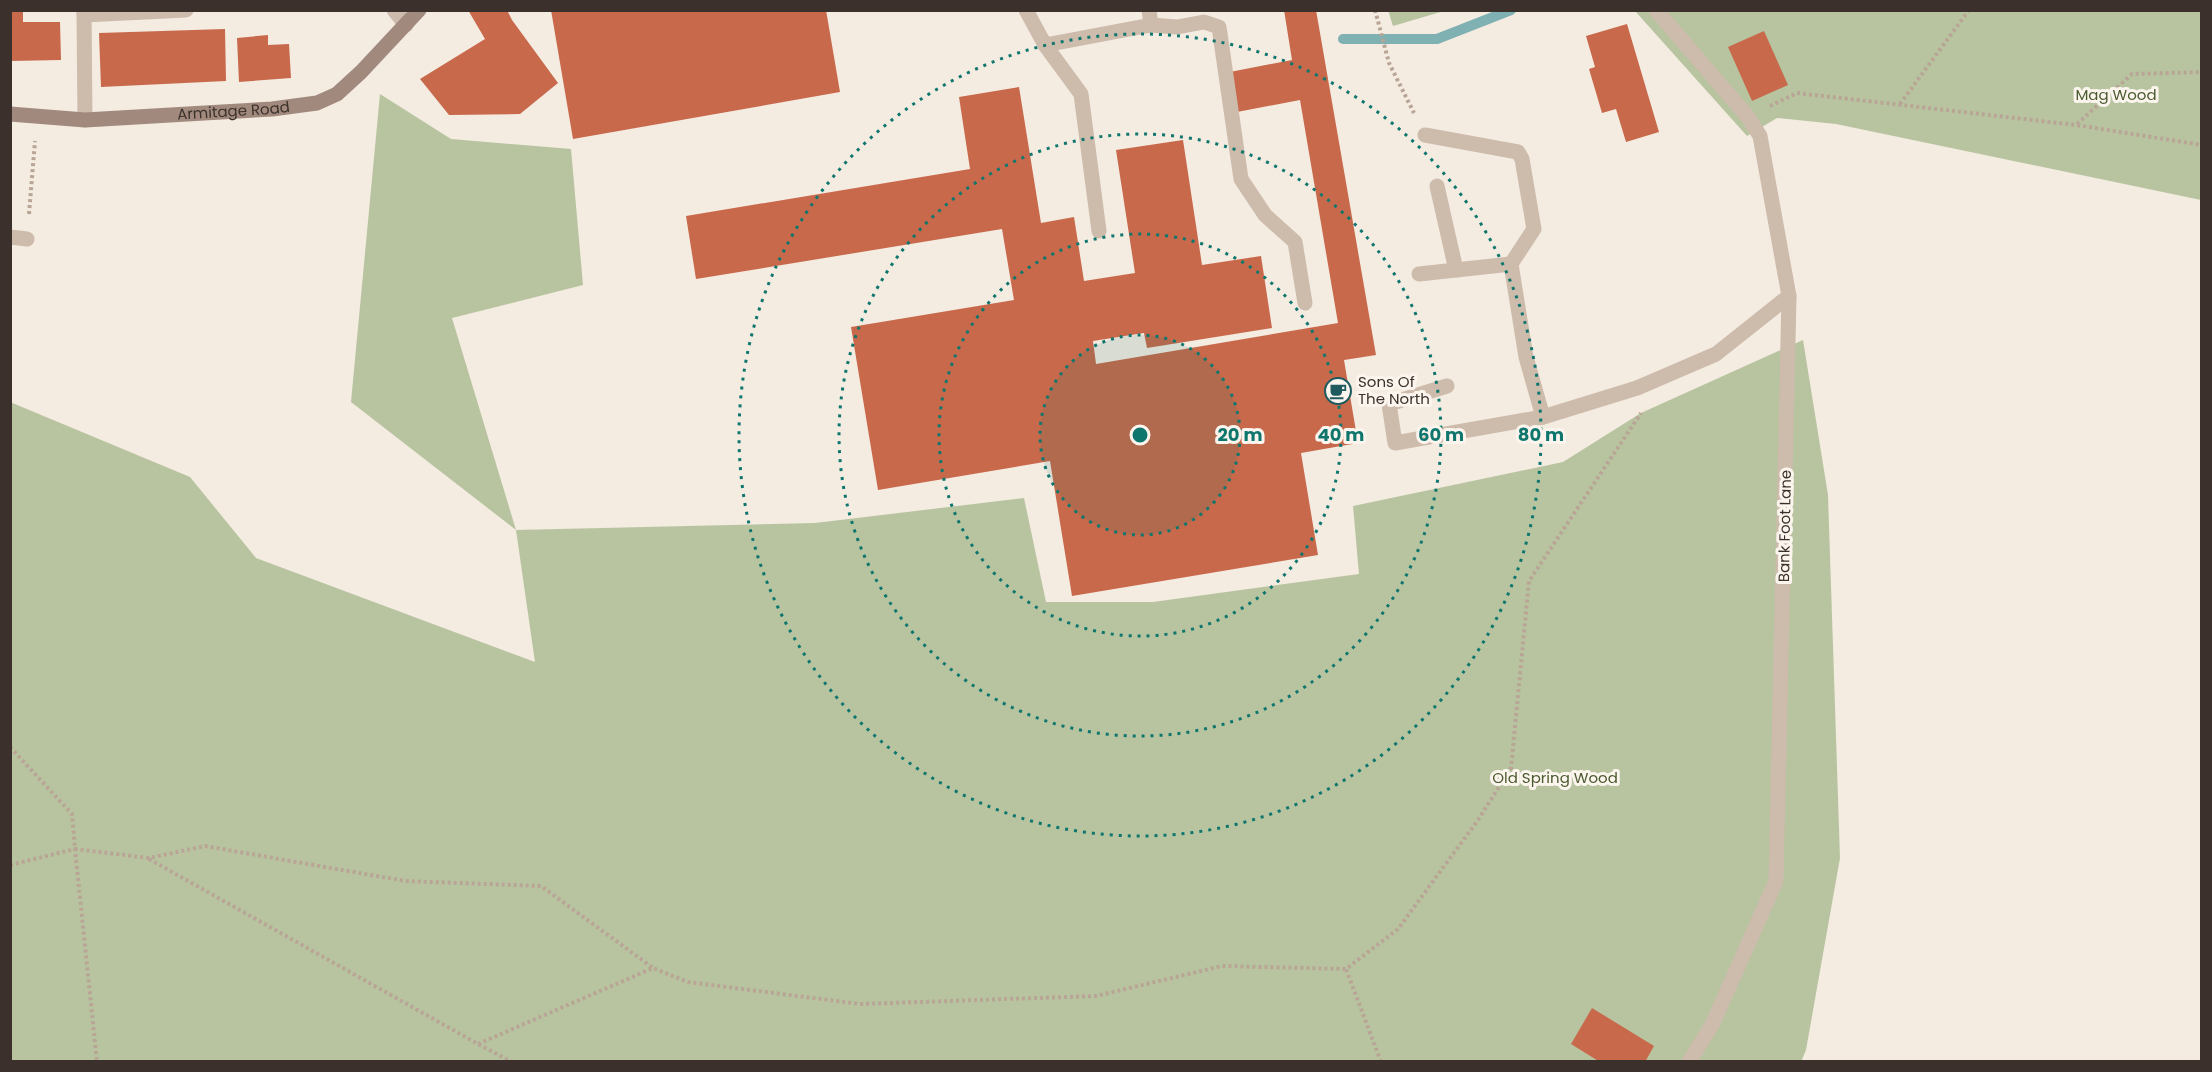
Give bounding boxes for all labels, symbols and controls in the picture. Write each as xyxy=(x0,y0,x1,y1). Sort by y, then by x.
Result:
park label: Mag Wood xyxy=(2075,84,2157,105)
street label: Armitage Road xyxy=(176,96,291,125)
place label: Sons Of The North xyxy=(1358,371,1430,409)
cafe icon: Sons Of The North xyxy=(1323,376,1353,406)
text: 20 m xyxy=(1218,422,1262,447)
text: 40 m xyxy=(1318,422,1364,447)
text: 60 m xyxy=(1418,422,1464,447)
text: 80 m xyxy=(1518,422,1564,447)
centre of rings xyxy=(1130,425,1150,445)
street label: Bank Foot Lane xyxy=(1773,470,1796,582)
park label: Old Spring Wood xyxy=(1492,767,1618,788)

